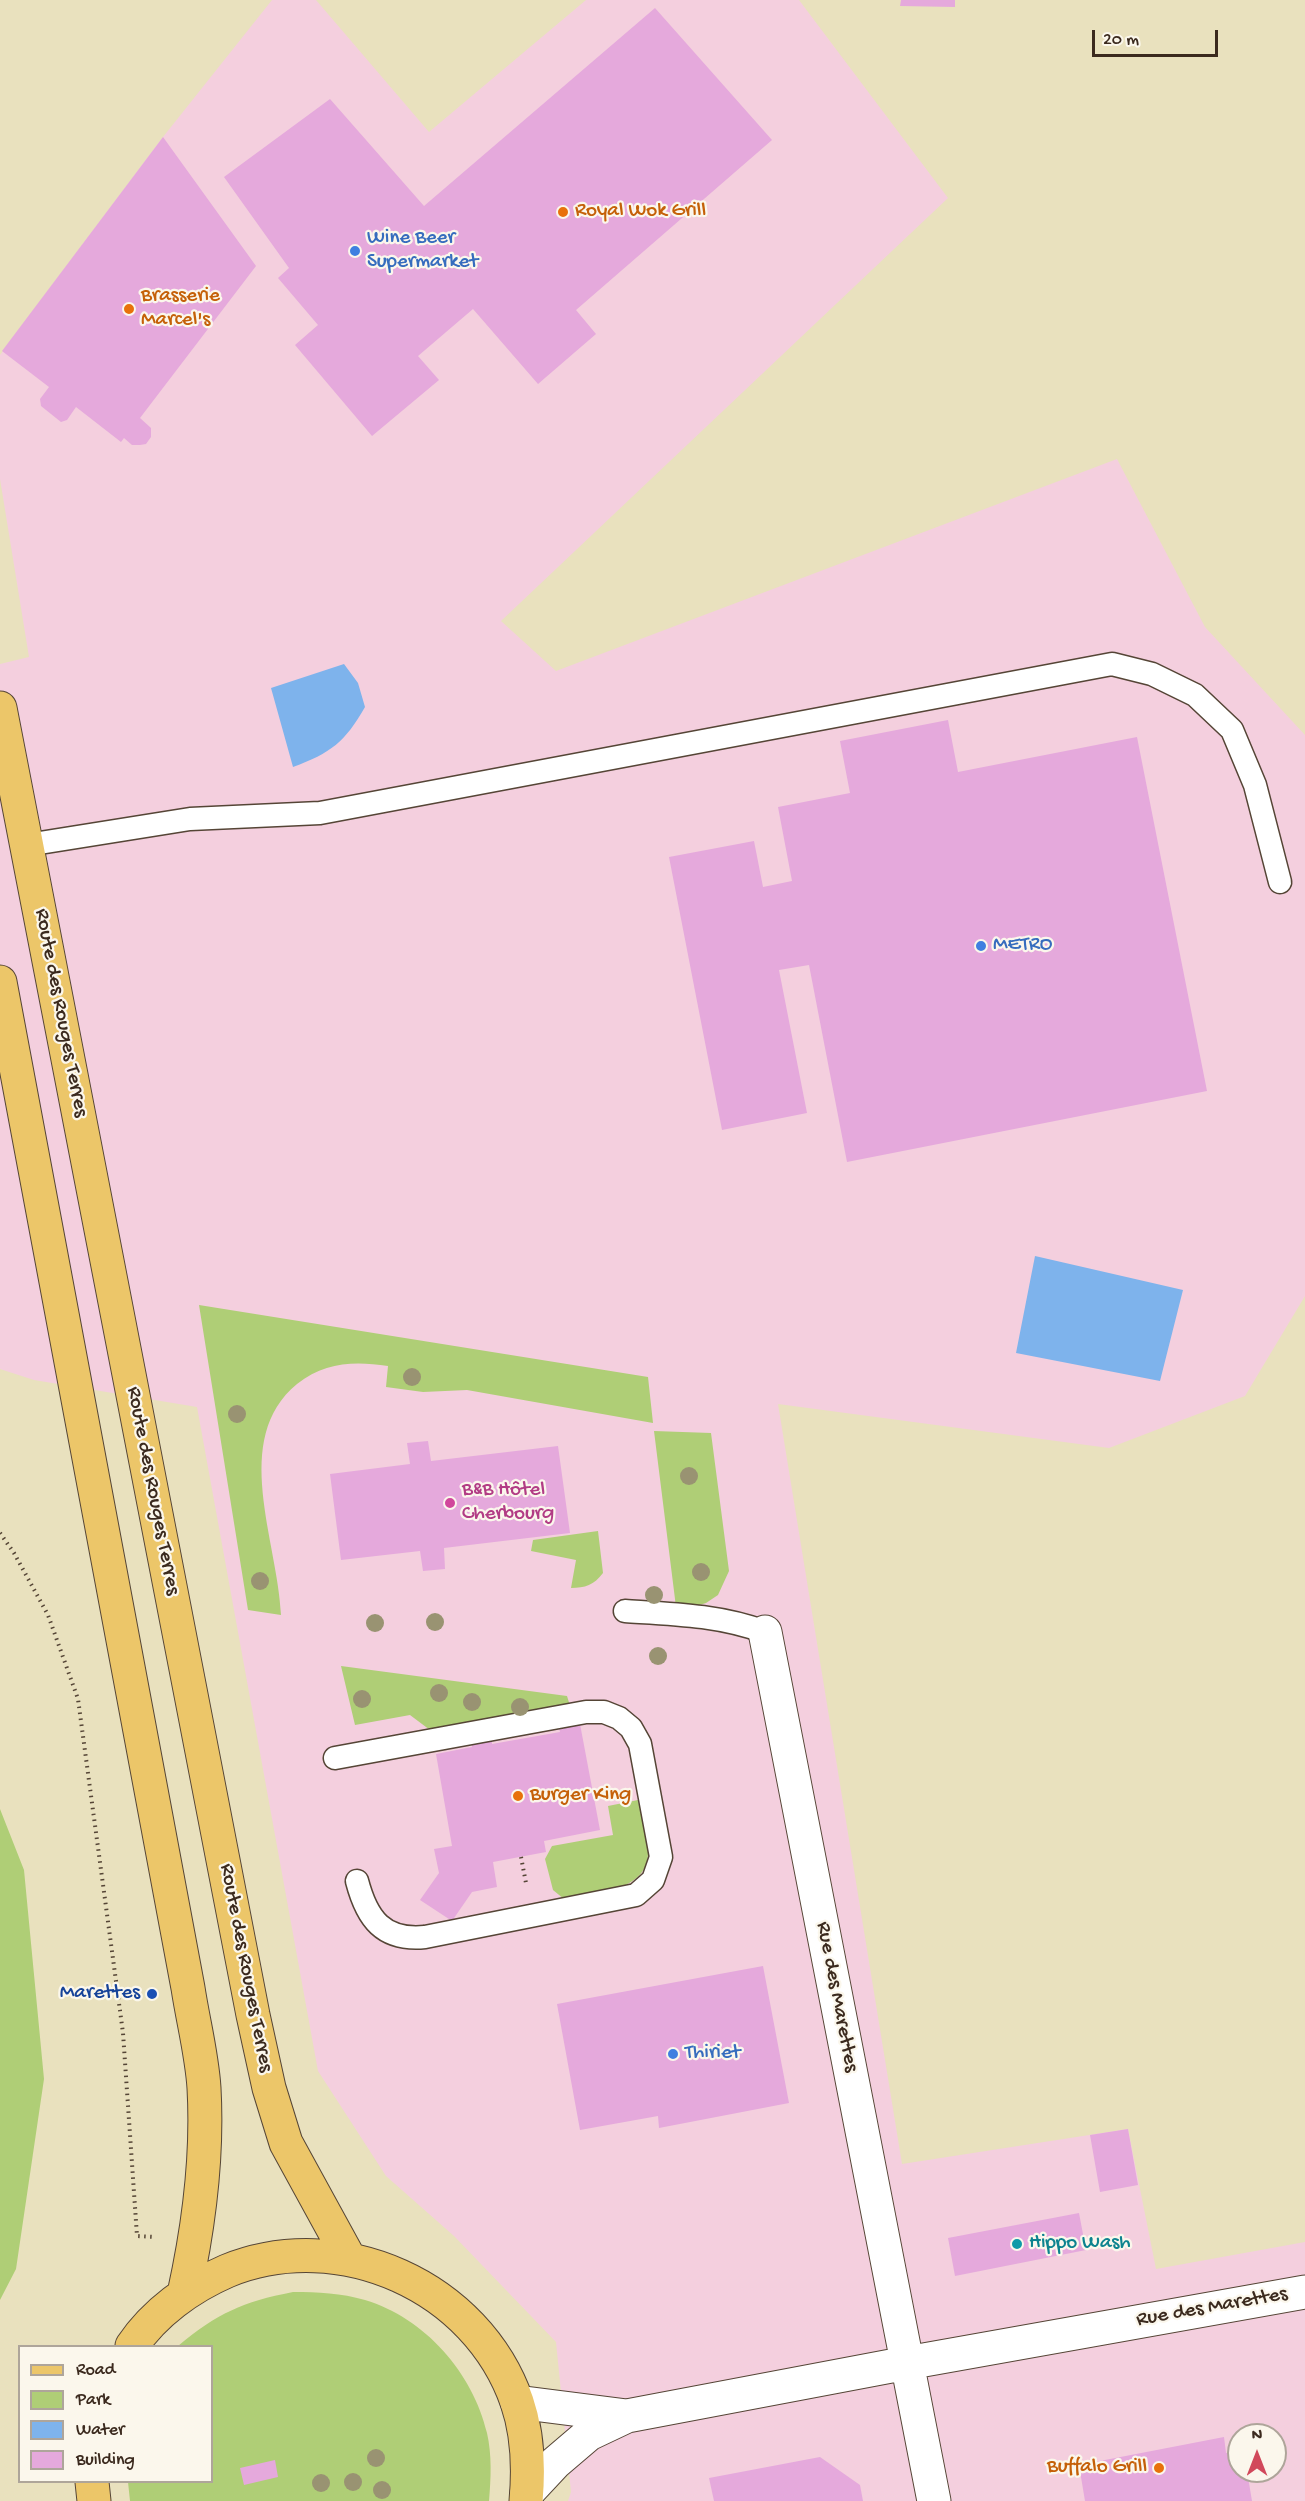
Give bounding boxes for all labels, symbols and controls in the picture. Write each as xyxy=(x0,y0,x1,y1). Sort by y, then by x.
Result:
scale bar xyxy=(1095,18,1221,56)
text: 20 m xyxy=(1103,30,1139,51)
place label: Royal Wok Grill xyxy=(575,199,706,225)
marker: Royal Wok Grill xyxy=(556,205,570,219)
place label: Wine Beer Supermarket xyxy=(367,226,478,276)
marker: Wine Beer Supermarket xyxy=(348,244,362,258)
place label: Brasserie Marcel's xyxy=(141,284,220,334)
marker: Brasserie Marcel's xyxy=(122,302,136,316)
street label: Route des Rouges Terres xyxy=(27,907,93,1119)
place label: METRO xyxy=(993,933,1052,959)
marker: METRO xyxy=(974,939,988,953)
street label: Route des Rouges Terres xyxy=(119,1385,185,1597)
place label: B&B Hôtel Cherbourg xyxy=(462,1478,554,1528)
marker: B&B Hôtel Cherbourg xyxy=(443,1496,457,1510)
place label: Burger King xyxy=(530,1783,631,1809)
marker: Burger King xyxy=(511,1789,525,1803)
street label: Route des Rouges Terres xyxy=(212,1862,278,2074)
street label: Rue des Marettes xyxy=(809,1920,863,2074)
place label: Marettes xyxy=(60,1981,140,2007)
marker: Marettes xyxy=(145,1987,159,2001)
place label: Thiriet xyxy=(685,2041,740,2067)
marker: Thiriet xyxy=(666,2047,680,2061)
place label: Hippo Wash xyxy=(1029,2231,1131,2257)
marker: Hippo Wash xyxy=(1010,2237,1024,2251)
street label: Rue des Marettes xyxy=(1135,2282,1289,2334)
legend xyxy=(18,2345,213,2483)
text: Road xyxy=(76,2360,115,2381)
text: Park xyxy=(76,2390,110,2411)
text: Water xyxy=(76,2420,124,2441)
north arrow xyxy=(1227,2423,1287,2483)
text: N xyxy=(1252,2427,1262,2446)
text: Building xyxy=(76,2450,135,2471)
place label: Buffalo Grill xyxy=(1047,2455,1147,2481)
marker: Buffalo Grill xyxy=(1152,2461,1166,2475)

